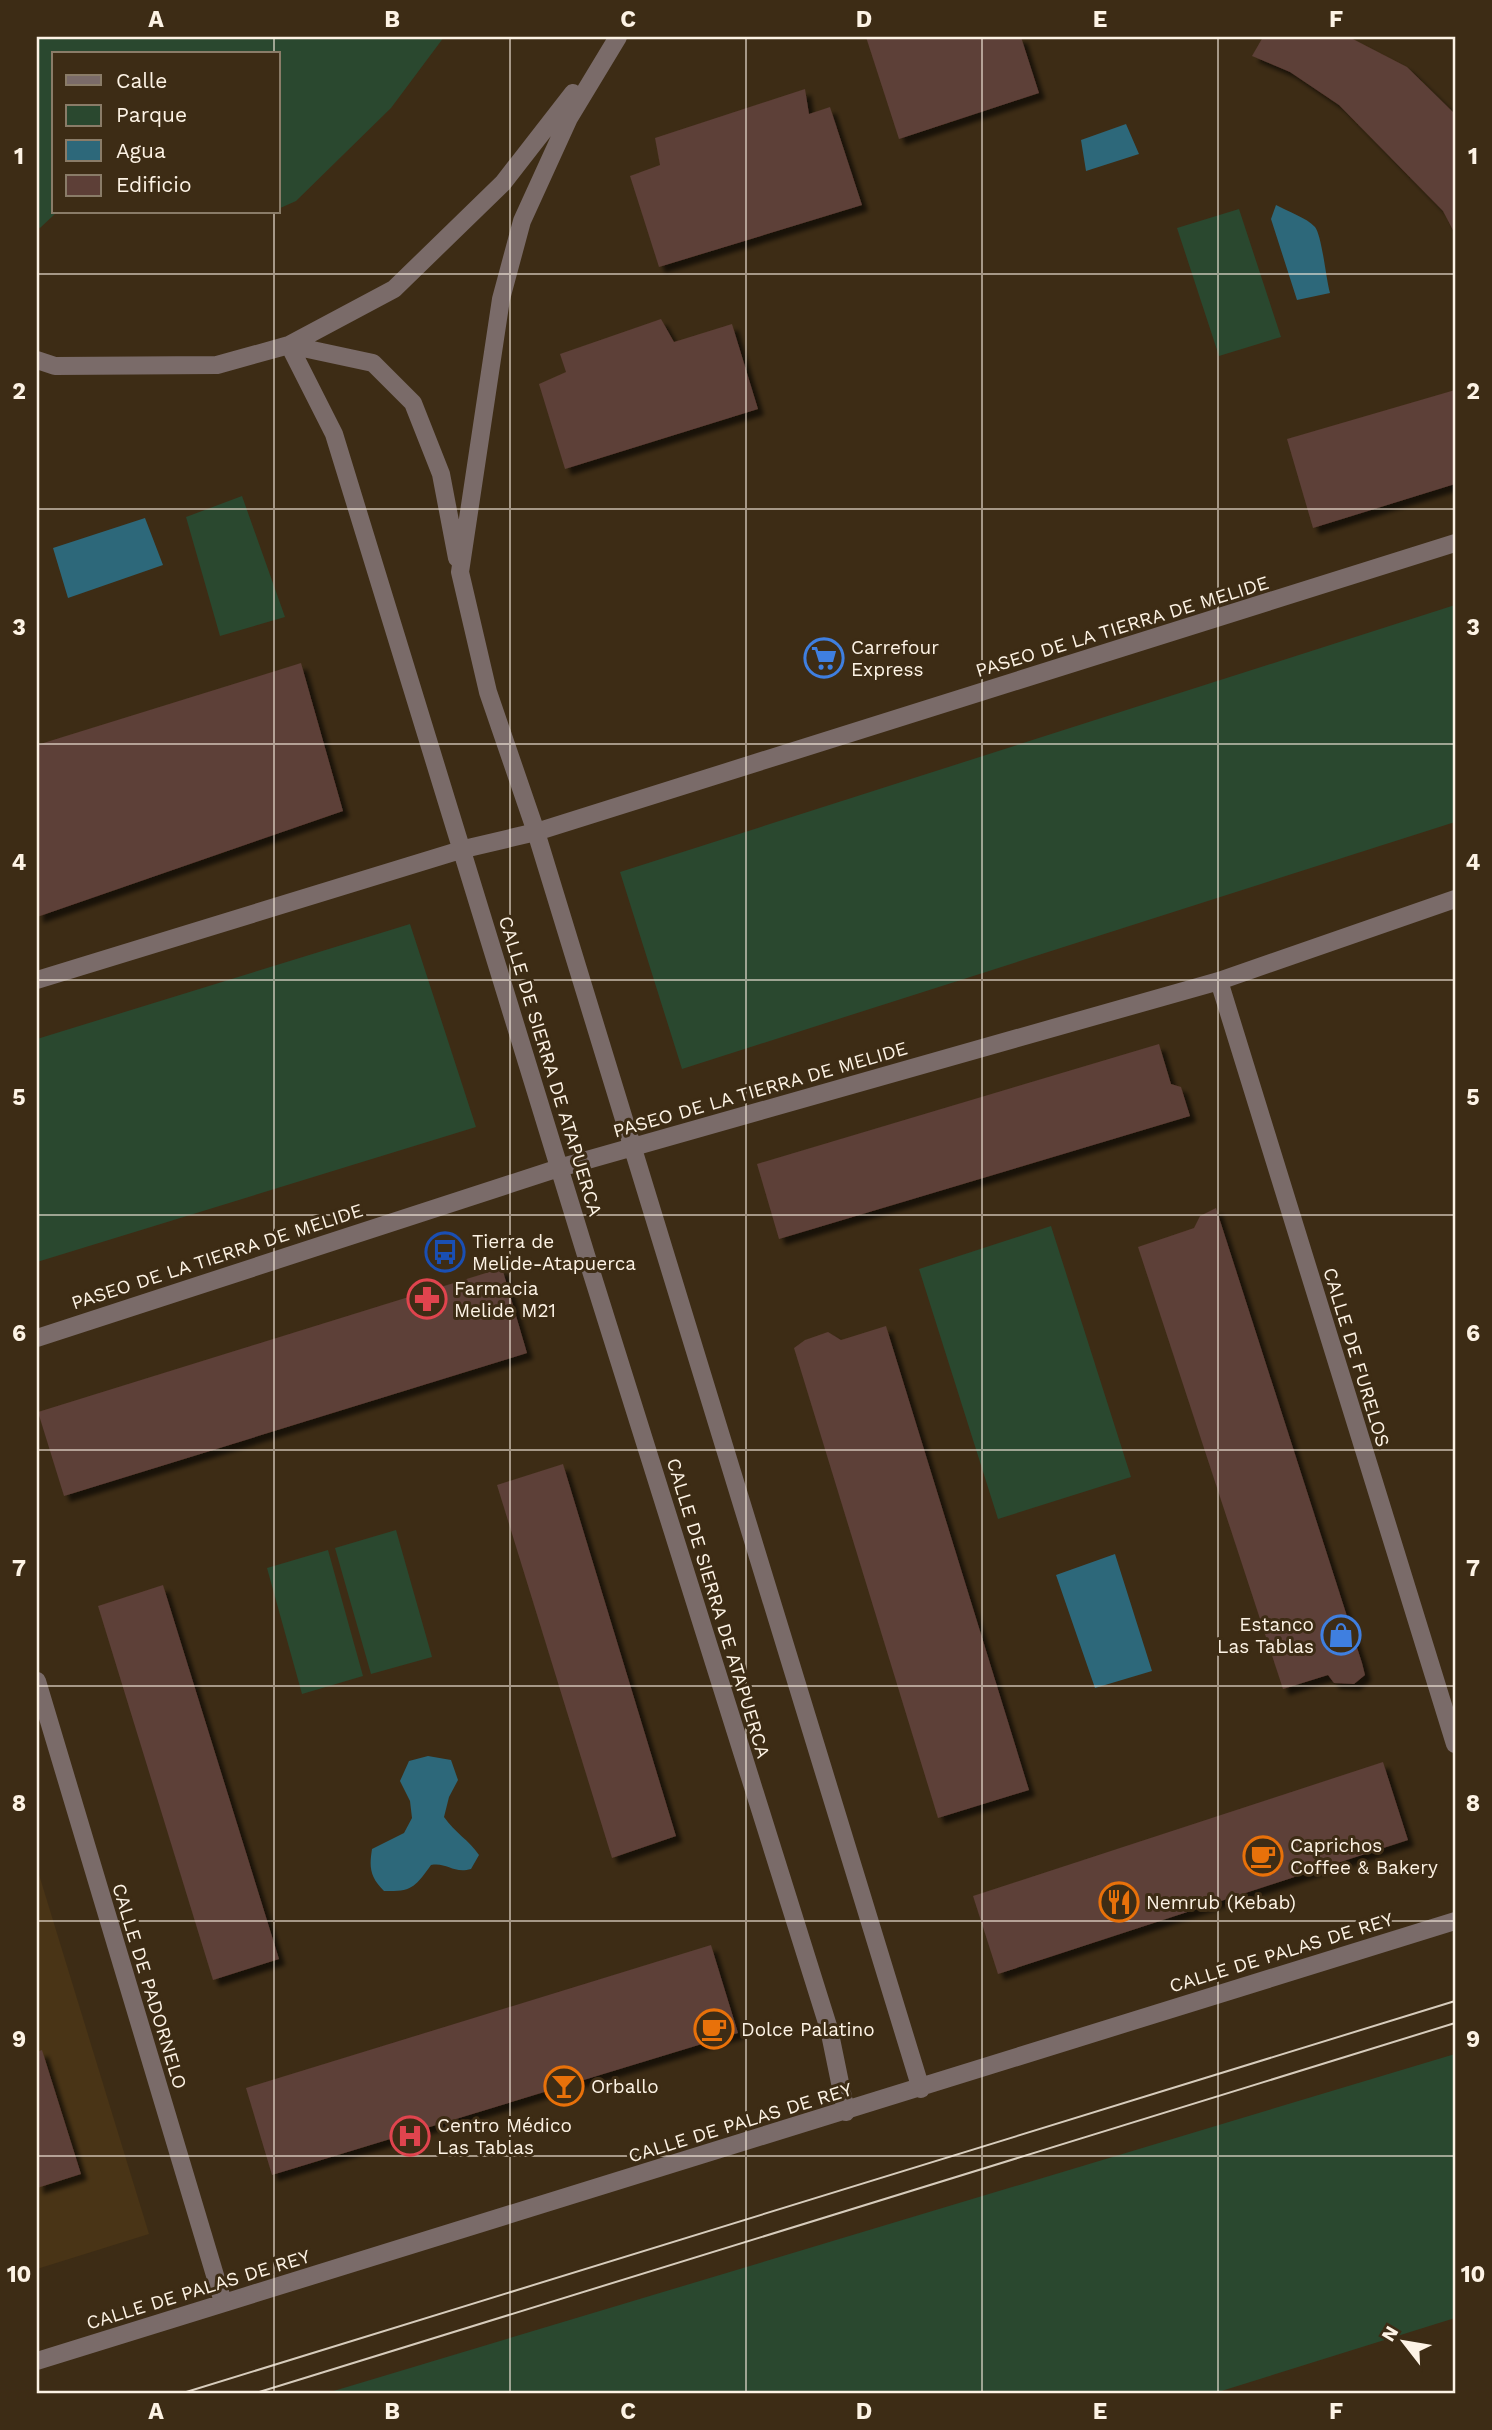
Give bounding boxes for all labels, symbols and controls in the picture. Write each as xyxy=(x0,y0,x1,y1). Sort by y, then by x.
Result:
text: A xyxy=(148,6,164,33)
text: B xyxy=(384,6,400,33)
text: C xyxy=(620,6,636,33)
text: D xyxy=(856,6,872,33)
text: E xyxy=(1093,6,1107,33)
text: F xyxy=(1329,6,1343,33)
legend xyxy=(52,52,280,214)
text: Calle xyxy=(116,68,167,93)
text: Parque xyxy=(116,102,187,127)
text: Agua xyxy=(116,138,166,163)
text: 1 xyxy=(14,143,24,170)
text: 1 xyxy=(1468,143,1478,170)
text: Edificio xyxy=(116,172,192,197)
text: 2 xyxy=(12,378,26,405)
text: 2 xyxy=(1466,378,1480,405)
street label: PASEO DE LA TIERRA DE MELIDE xyxy=(973,571,1272,682)
text: 3 xyxy=(12,614,26,641)
text: 3 xyxy=(1466,614,1480,641)
place label: Carrefour Express xyxy=(851,636,939,681)
supermarket icon: Carrefour Express xyxy=(803,637,845,679)
text: 4 xyxy=(12,849,27,876)
text: 4 xyxy=(1466,849,1481,876)
street label: CALLE DE SIERRA DE ATAPUERCA xyxy=(494,913,607,1219)
street label: PASEO DE LA TIERRA DE MELIDE xyxy=(610,1036,910,1143)
text: 5 xyxy=(12,1084,26,1111)
text: 5 xyxy=(1466,1084,1480,1111)
street label: PASEO DE LA TIERRA DE MELIDE xyxy=(68,1198,366,1315)
place label: Tierra de Melide-Atapuerca xyxy=(472,1230,636,1275)
bus stop icon: Tierra de Melide-Atapuerca xyxy=(424,1231,466,1273)
street label: CALLE DE FURELOS xyxy=(1318,1265,1395,1450)
place label: Farmacia Melide M21 xyxy=(454,1277,556,1322)
pharmacy icon: Farmacia Melide M21 xyxy=(406,1278,448,1320)
text: 6 xyxy=(12,1320,26,1347)
text: 6 xyxy=(1466,1320,1480,1347)
street label: CALLE DE SIERRA DE ATAPUERCA xyxy=(662,1455,775,1761)
text: 7 xyxy=(12,1555,26,1582)
text: 7 xyxy=(1466,1555,1480,1582)
place label: Estanco Las Tablas xyxy=(1217,1613,1314,1658)
shop icon: Estanco Las Tablas xyxy=(1320,1614,1362,1656)
text: 8 xyxy=(12,1790,26,1817)
text: 8 xyxy=(1466,1790,1480,1817)
place label: Caprichos Coffee & Bakery xyxy=(1290,1834,1438,1879)
cafe icon: Caprichos Coffee & Bakery xyxy=(1242,1835,1284,1877)
street label: CALLE DE PADORNELO xyxy=(107,1880,192,2092)
restaurant icon: Nemrub (Kebab) xyxy=(1098,1881,1140,1923)
place label: Nemrub (Kebab) xyxy=(1146,1891,1296,1914)
street label: CALLE DE PALAS DE REY xyxy=(1166,1907,1396,1998)
cafe icon: Dolce Palatino xyxy=(693,2008,735,2050)
place label: Dolce Palatino xyxy=(741,2018,875,2041)
text: 9 xyxy=(12,2026,26,2053)
text: 9 xyxy=(1466,2026,1480,2053)
bar icon: Orballo xyxy=(543,2065,585,2107)
place label: Orballo xyxy=(591,2075,659,2098)
street label: CALLE DE PALAS DE REY xyxy=(625,2077,855,2168)
place label: Centro Médico Las Tablas xyxy=(437,2114,572,2159)
hospital icon: Centro Médico Las Tablas xyxy=(389,2115,431,2157)
street label: CALLE DE PALAS DE REY xyxy=(83,2244,313,2335)
text: 10 xyxy=(7,2261,31,2288)
text: 10 xyxy=(1461,2261,1485,2288)
north arrow xyxy=(1370,2308,1440,2378)
text: N xyxy=(1376,2322,1403,2345)
text: A xyxy=(148,2398,164,2425)
text: B xyxy=(384,2398,400,2425)
text: C xyxy=(620,2398,636,2425)
text: D xyxy=(856,2398,872,2425)
text: E xyxy=(1093,2398,1107,2425)
text: F xyxy=(1329,2398,1343,2425)

